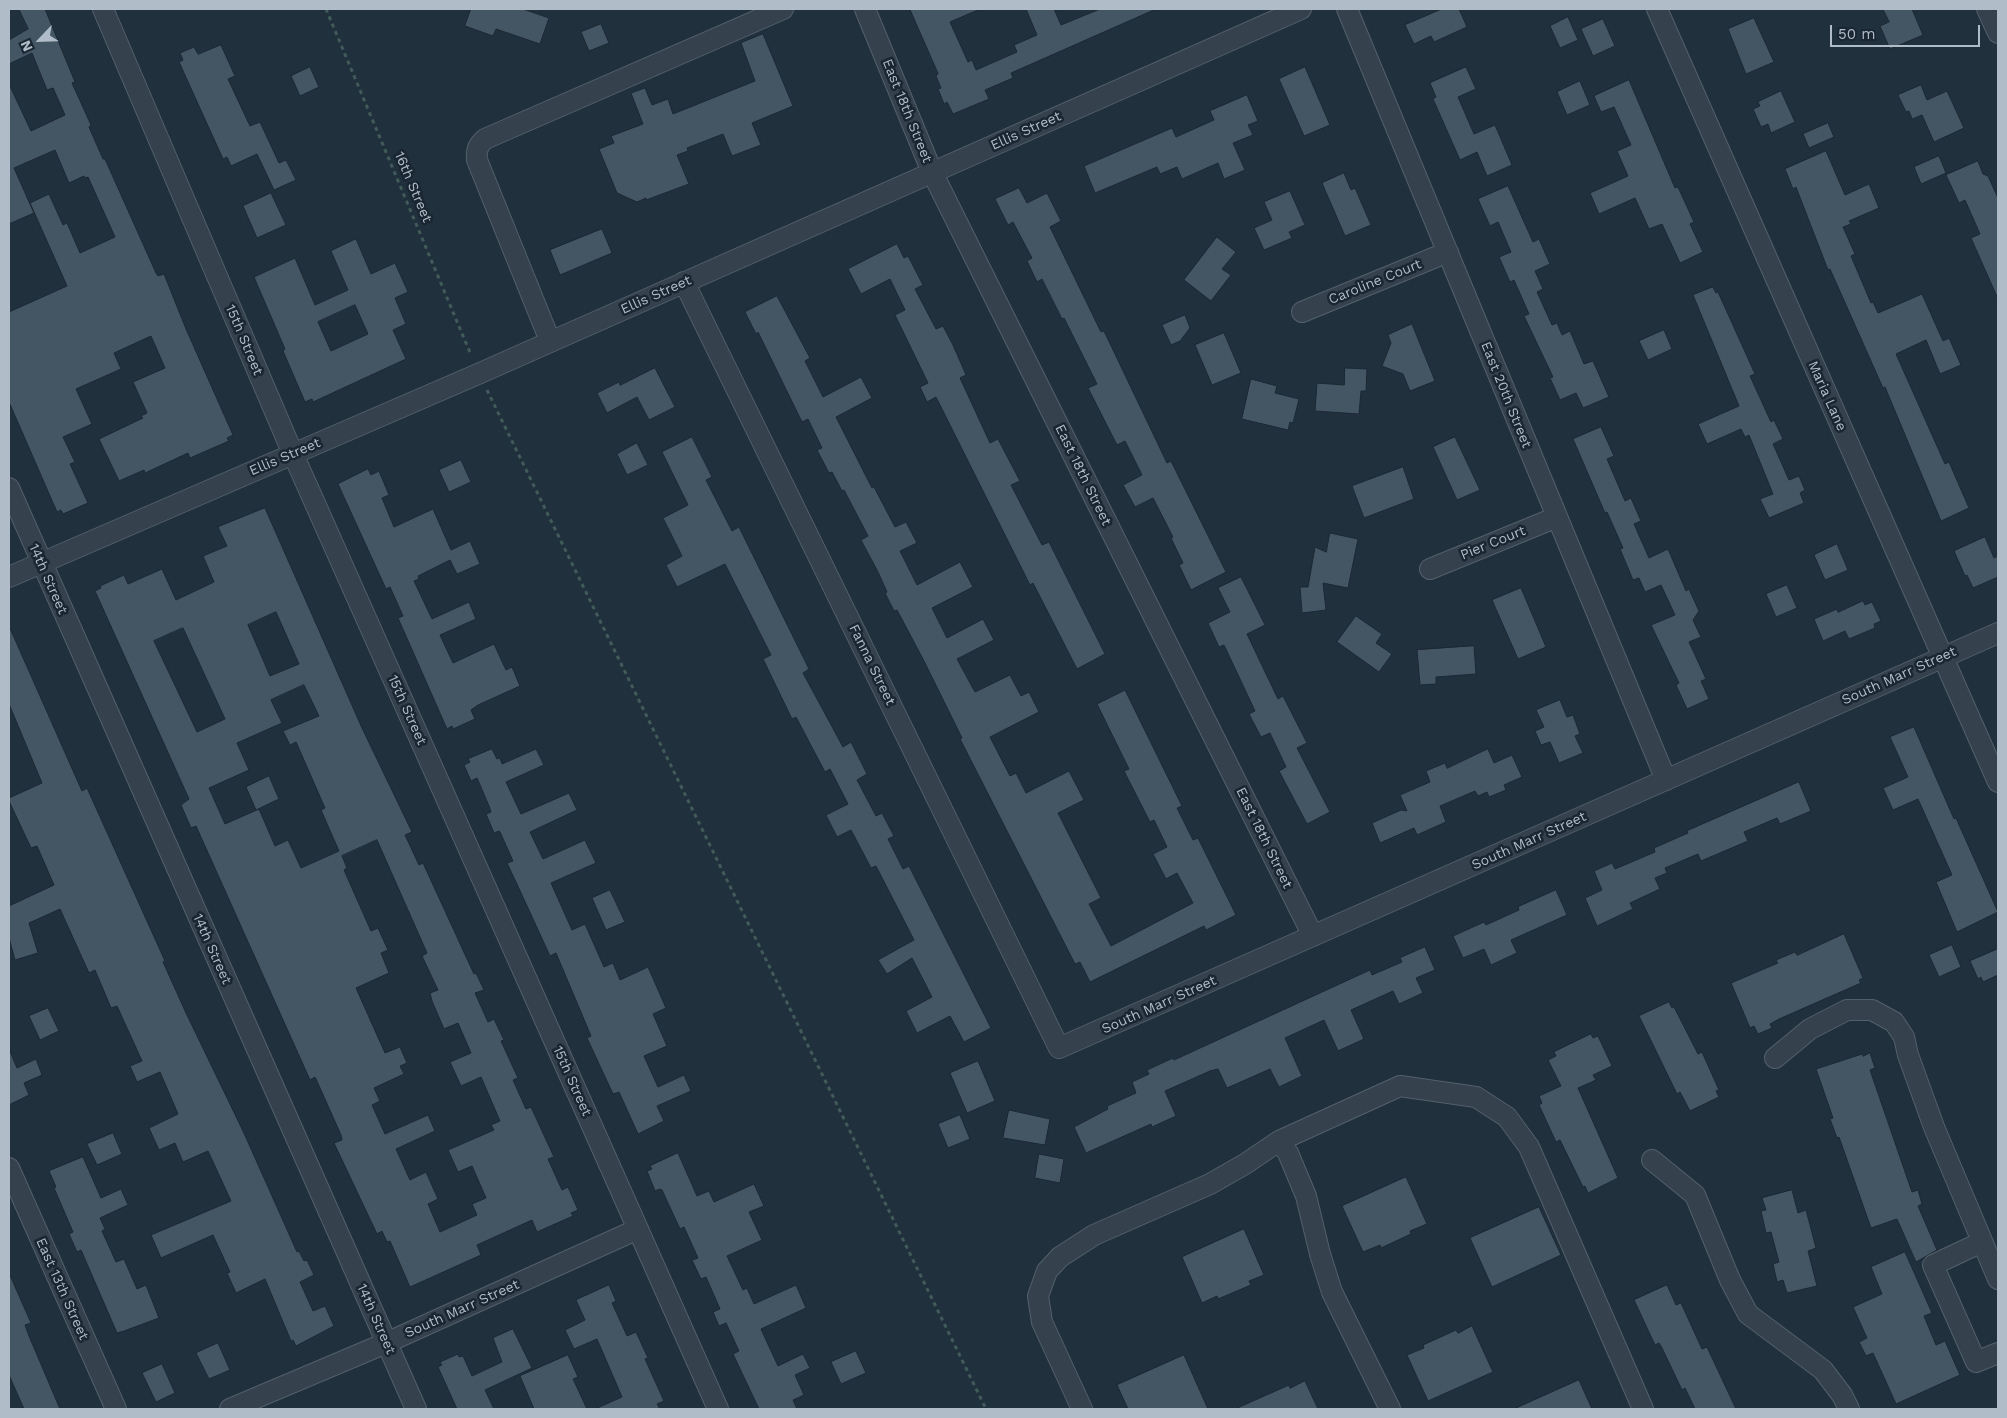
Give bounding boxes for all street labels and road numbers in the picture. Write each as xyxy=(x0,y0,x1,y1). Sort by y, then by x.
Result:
street label: East 18th Street xyxy=(879,57,935,165)
street label: Ellis Street xyxy=(988,108,1064,154)
street label: 16th Street xyxy=(391,149,435,225)
street label: Caroline Court xyxy=(1326,256,1424,308)
street label: Ellis Street xyxy=(618,272,694,318)
street label: 15th Street xyxy=(222,302,266,378)
street label: East 20th Street xyxy=(1477,339,1535,451)
street label: Maria Lane xyxy=(1804,358,1850,434)
street label: East 18th Street xyxy=(1051,422,1115,528)
street label: Ellis Street xyxy=(247,435,323,479)
street label: Pier Court xyxy=(1458,522,1528,564)
street label: 14th Street xyxy=(25,541,71,617)
street label: Fanna Street xyxy=(845,622,899,708)
street label: South Marr Street xyxy=(1839,643,1959,709)
street label: 15th Street xyxy=(384,672,430,748)
street label: East 18th Street xyxy=(1232,785,1296,891)
street label: South Marr Street xyxy=(1469,808,1589,874)
street label: 14th Street xyxy=(189,911,235,987)
street label: South Marr Street xyxy=(1099,972,1219,1038)
street label: 15th Street xyxy=(549,1043,595,1119)
street label: East 13th Street xyxy=(32,1235,92,1343)
street label: South Marr Street xyxy=(402,1276,522,1342)
street label: 14th Street xyxy=(353,1281,399,1357)

